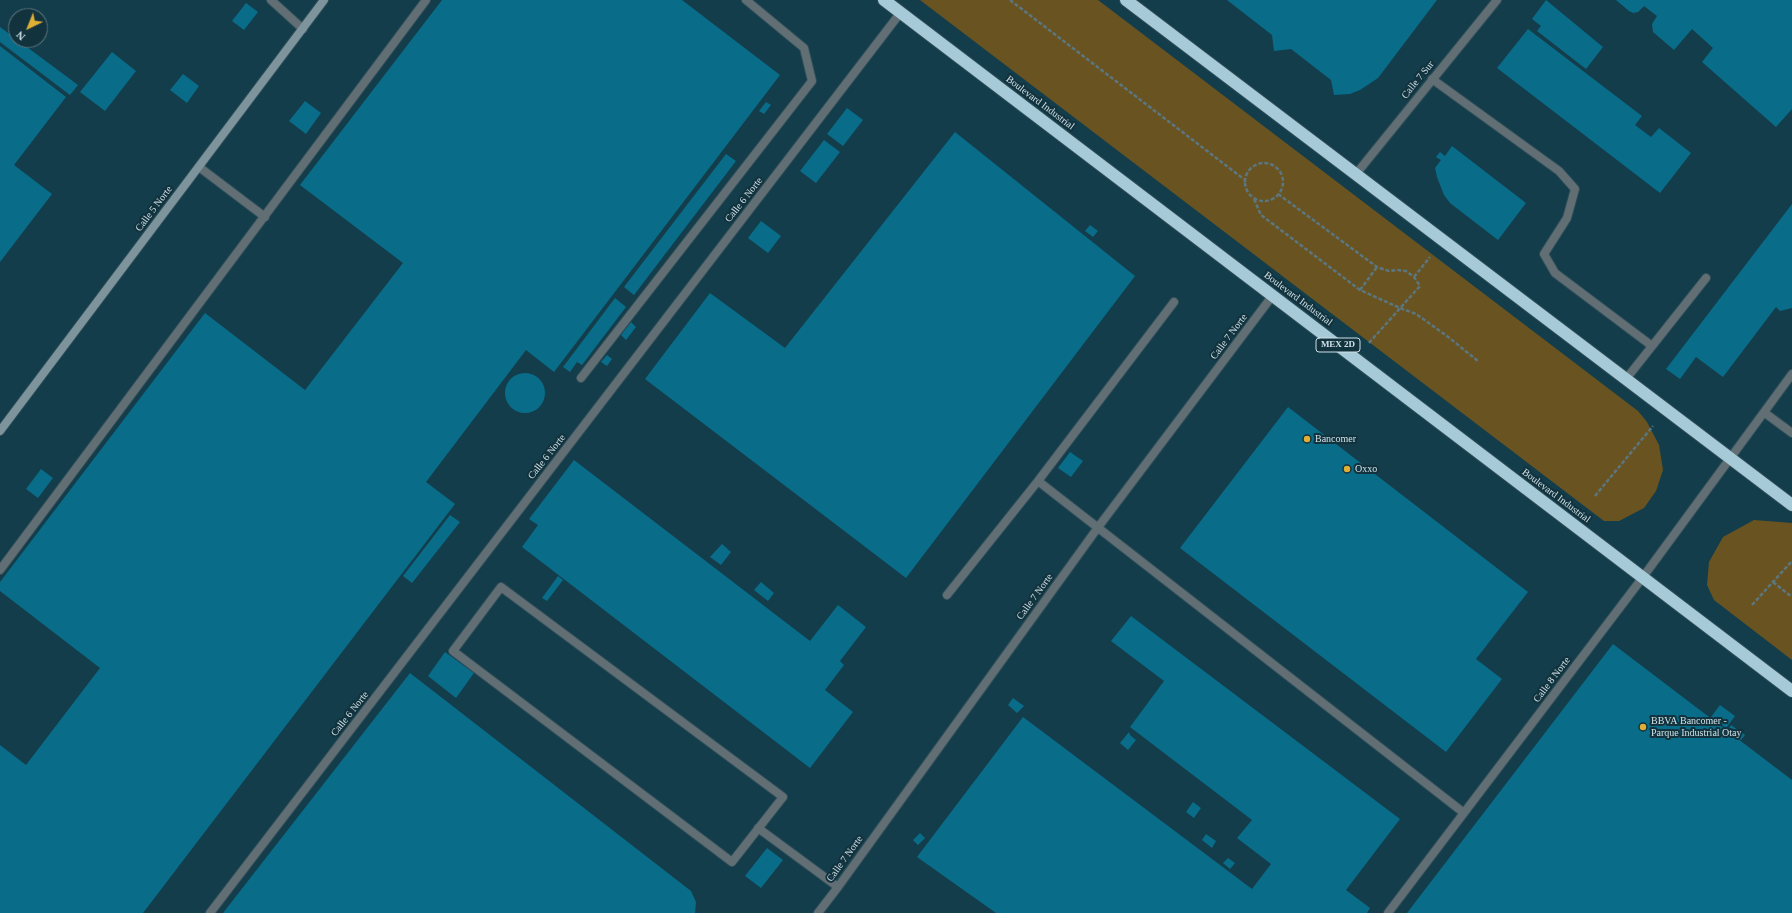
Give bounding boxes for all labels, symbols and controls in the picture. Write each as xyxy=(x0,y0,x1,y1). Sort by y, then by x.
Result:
north arrow xyxy=(8,8,48,48)
text: N xyxy=(14,29,28,43)
street label: Calle 7 Sur xyxy=(1399,59,1437,101)
street label: Boulevard Industrial xyxy=(1003,73,1077,133)
street label: Calle 6 Norte xyxy=(723,175,765,225)
street label: Calle 5 Norte xyxy=(133,184,175,234)
street label: Boulevard Industrial xyxy=(1261,269,1335,329)
street label: Calle 7 Norte xyxy=(1208,312,1250,362)
road number: MEX 2D xyxy=(1316,338,1360,352)
street label: Calle 6 Norte xyxy=(526,432,568,482)
place label: Bancomer xyxy=(1315,433,1356,445)
marker: Bancomer xyxy=(1302,434,1312,444)
place label: Oxxo xyxy=(1355,463,1377,475)
marker: Oxxo xyxy=(1342,464,1352,474)
street label: Boulevard Industrial xyxy=(1519,466,1593,526)
street label: Calle 7 Norte xyxy=(1014,572,1056,622)
street label: Calle 8 Norte xyxy=(1531,655,1573,705)
street label: Calle 6 Norte xyxy=(329,689,371,739)
place label: BBVA Bancomer - Parque Industrial Otay xyxy=(1651,715,1742,738)
marker: BBVA Bancomer - Parque Industrial Otay xyxy=(1638,722,1648,732)
street label: Calle 7 Norte xyxy=(824,834,866,884)

